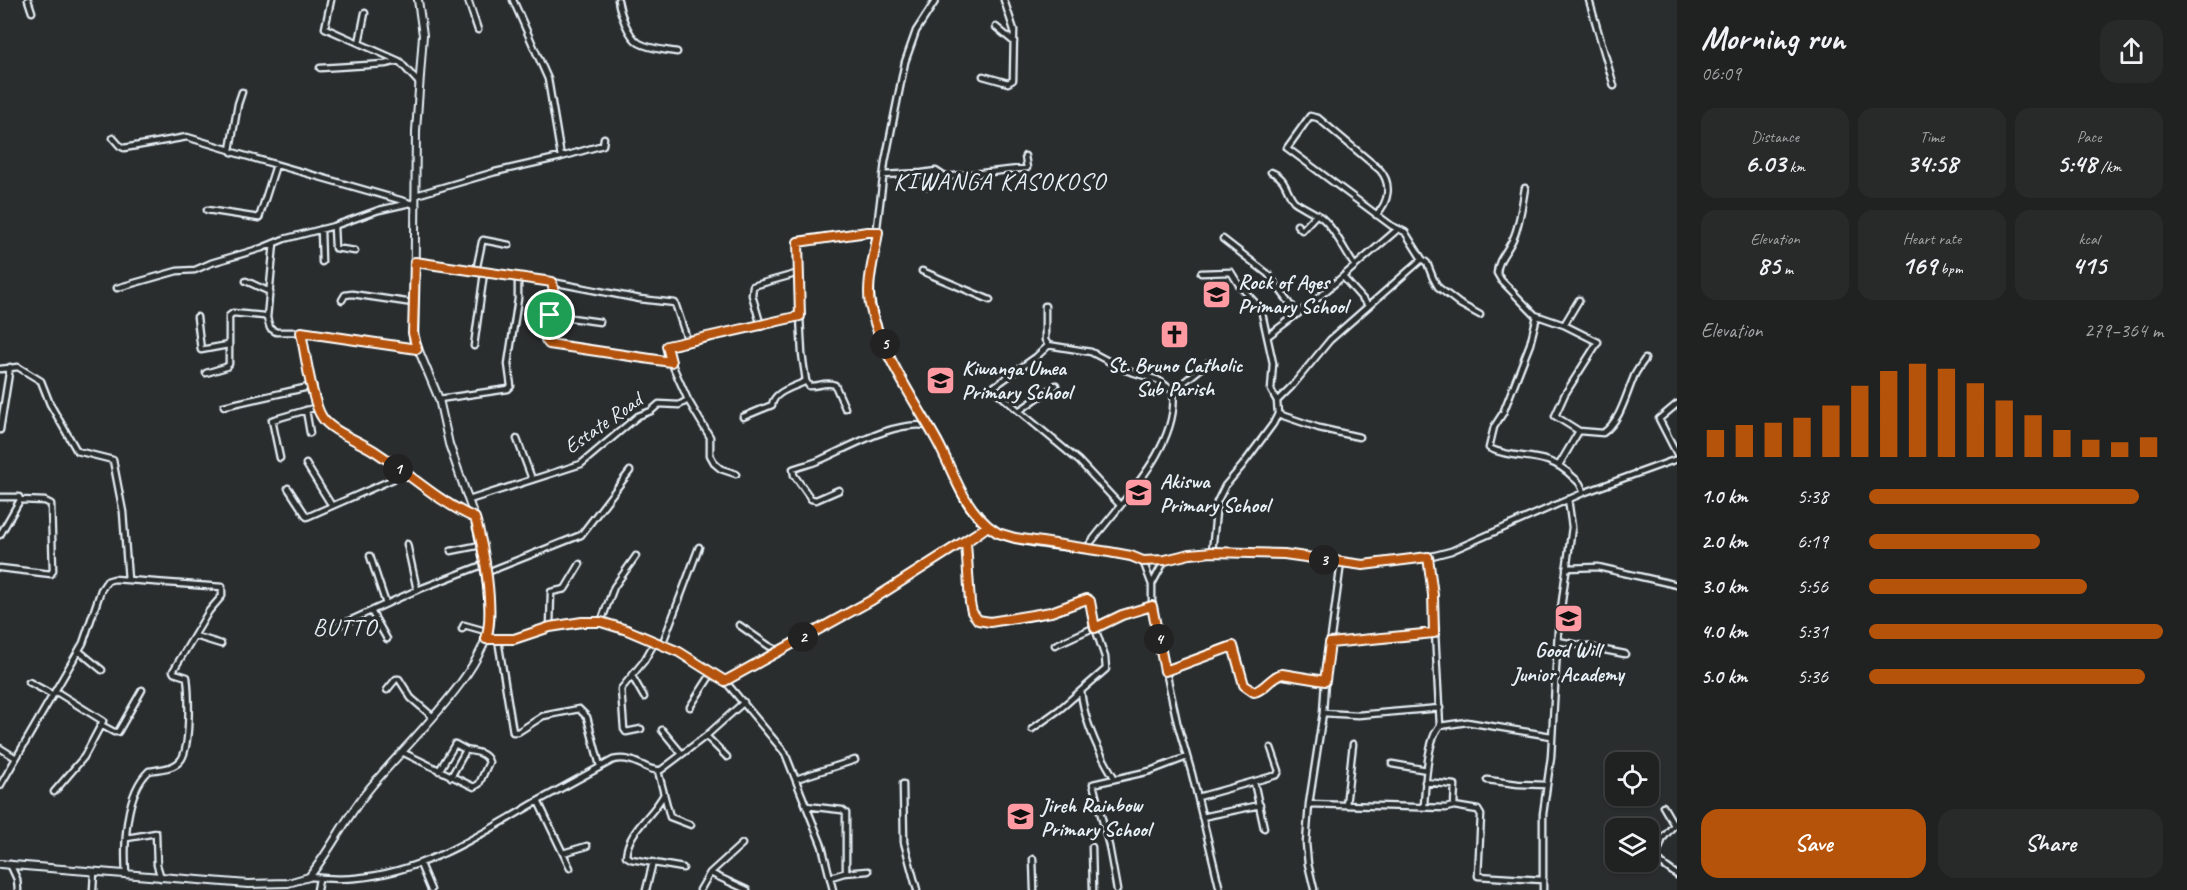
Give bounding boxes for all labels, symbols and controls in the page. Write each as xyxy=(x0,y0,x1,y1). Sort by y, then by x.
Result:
text: Morning run xyxy=(1701,17,1845,59)
button: share xyxy=(2100,20,2163,83)
text: 06:09 xyxy=(1701,61,1741,86)
text: Distance xyxy=(1751,127,1799,147)
text: Time xyxy=(1920,127,1944,147)
text: Pace xyxy=(2077,127,2101,147)
text: 6.03 xyxy=(1745,147,1786,180)
text: 34:58 xyxy=(1906,147,1958,180)
text: 5:48 xyxy=(2057,147,2097,180)
text: km xyxy=(1786,157,1805,177)
text: /km xyxy=(2097,157,2121,177)
district label: KIWANGA KASOKOSO xyxy=(894,166,1108,196)
text: Elevation xyxy=(1750,229,1800,249)
text: Heart rate xyxy=(1903,229,1961,249)
text: kcal xyxy=(2078,229,2100,249)
text: 85 xyxy=(1757,249,1780,282)
text: 169 xyxy=(1901,249,1937,282)
text: 415 xyxy=(2072,249,2106,282)
text: m xyxy=(1780,259,1793,279)
text: bpm xyxy=(1937,259,1963,279)
place label: Rock of Ages Primary School xyxy=(1238,269,1352,319)
school or university icon: Rock of Ages Primary School xyxy=(1201,278,1233,310)
pin xyxy=(524,289,575,340)
icon: arrive xyxy=(533,298,566,331)
church icon: St. Bruno Catholic Sub Parish xyxy=(1159,318,1191,350)
text: Elevation xyxy=(1701,318,1763,343)
text: 279–364 m xyxy=(2084,318,2163,343)
pin: 5 xyxy=(870,329,900,359)
text: 5 xyxy=(882,334,888,354)
place label: St. Bruno Catholic Sub Parish xyxy=(1107,352,1244,402)
place label: Kiwanga Umea Primary School xyxy=(962,355,1076,405)
school or university icon: Kiwanga Umea Primary School xyxy=(925,364,957,396)
street label: Estate Road xyxy=(559,385,650,459)
pin: 1 xyxy=(383,454,413,484)
text: 1 xyxy=(394,459,402,479)
place label: Akiswa Primary School xyxy=(1160,468,1274,518)
school or university icon: Akiswa Primary School xyxy=(1123,477,1155,509)
text: 1.0 km xyxy=(1701,484,1748,509)
text: 5:38 xyxy=(1797,484,1828,509)
text: 2.0 km xyxy=(1701,529,1748,554)
text: 6:19 xyxy=(1797,529,1828,554)
pin: 3 xyxy=(1309,545,1339,575)
text: 3 xyxy=(1320,550,1328,570)
text: 3.0 km xyxy=(1701,574,1748,599)
text: 5:56 xyxy=(1797,574,1828,599)
school or university icon: Good Will Junior Academy xyxy=(1552,603,1584,635)
district label: BUTTO xyxy=(313,612,379,642)
text: 4.0 km xyxy=(1701,619,1748,644)
text: 5:31 xyxy=(1797,619,1828,644)
pin: 2 xyxy=(788,622,818,652)
pin: 4 xyxy=(1144,624,1174,654)
text: 2 xyxy=(799,627,807,647)
text: 4 xyxy=(1155,629,1163,649)
place label: Good Will Junior Academy xyxy=(1510,637,1627,687)
text: 5.0 km xyxy=(1701,664,1747,689)
text: 5:36 xyxy=(1797,664,1828,689)
map controls xyxy=(1605,752,1659,872)
button: locate xyxy=(1605,752,1659,806)
place label: Jireh Rainbow Primary School xyxy=(1039,792,1155,842)
school or university icon: Jireh Rainbow Primary School xyxy=(1004,801,1036,833)
button: Save xyxy=(1701,809,1926,878)
button: Share xyxy=(1938,809,2163,878)
button: layers xyxy=(1605,818,1659,872)

